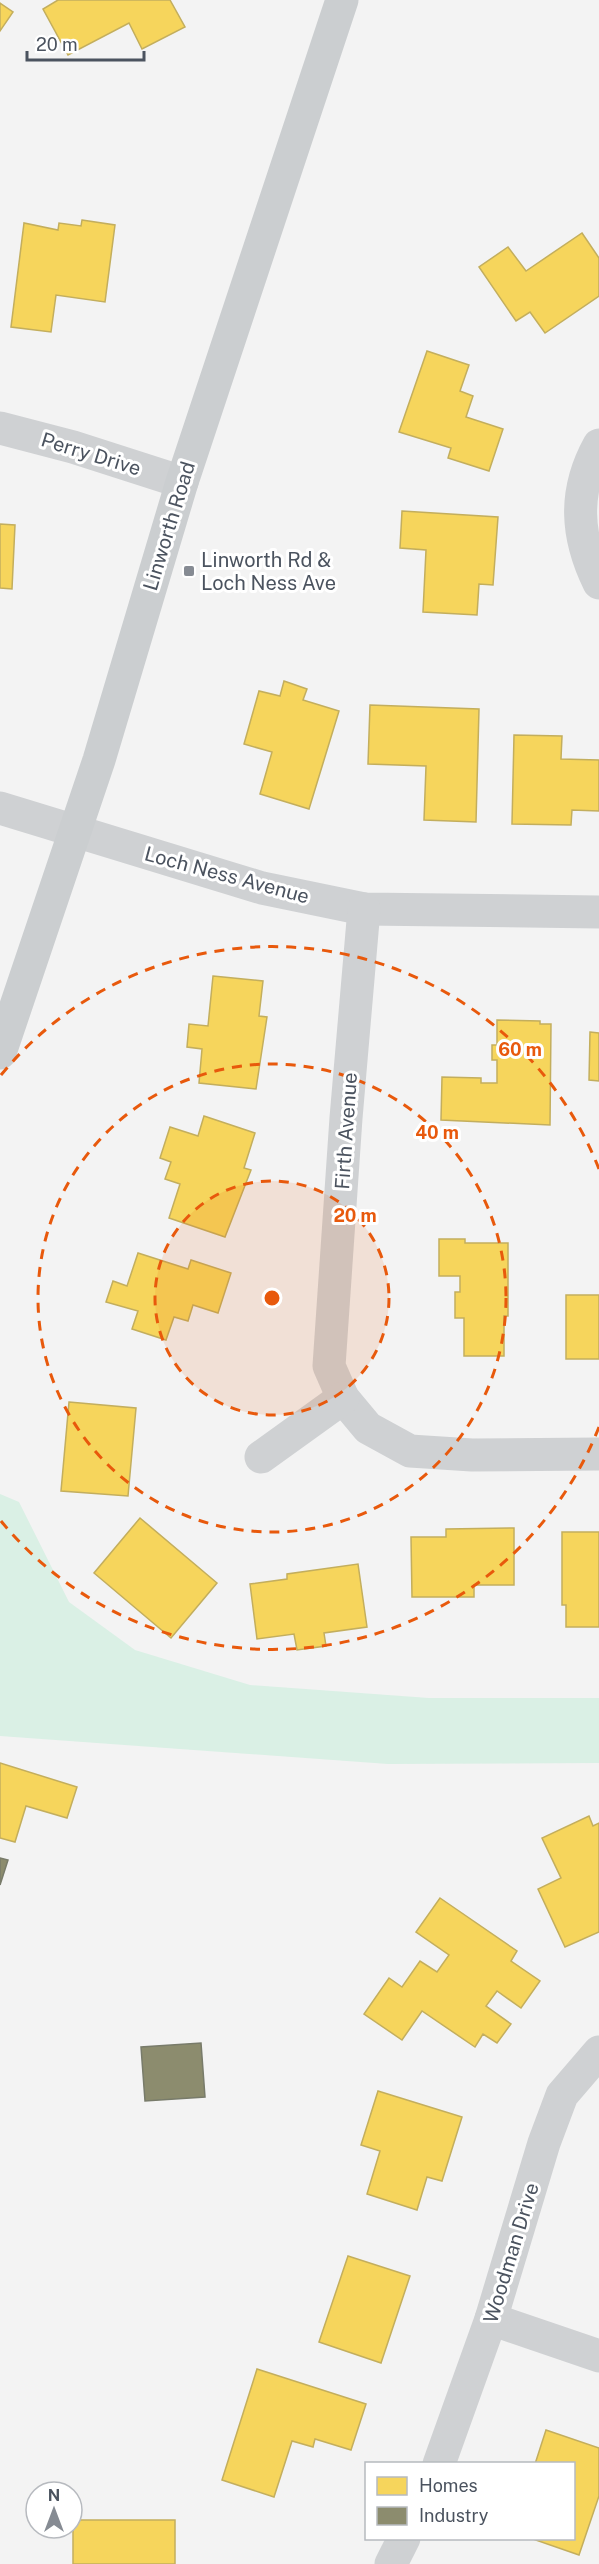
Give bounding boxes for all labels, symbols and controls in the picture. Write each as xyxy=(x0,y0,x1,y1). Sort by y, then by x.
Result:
scale bar xyxy=(27,24,144,62)
text: 20 m xyxy=(36,34,78,55)
street label: Perry Drive xyxy=(38,427,144,481)
street label: Linworth Road xyxy=(138,459,200,593)
place label: Linworth Rd & Loch Ness Ave xyxy=(201,548,336,595)
marker: Linworth Rd & Loch Ness Ave xyxy=(182,564,196,578)
street label: Loch Ness Avenue xyxy=(142,841,312,909)
text: 60 m xyxy=(498,1039,542,1060)
street label: Firth Avenue xyxy=(330,1072,362,1190)
text: 40 m xyxy=(415,1122,459,1143)
text: 20 m xyxy=(333,1205,377,1226)
centre of rings xyxy=(262,1288,282,1308)
street label: Woodman Drive xyxy=(478,2180,544,2326)
legend xyxy=(365,2462,575,2540)
text: Homes xyxy=(419,2475,478,2496)
north arrow xyxy=(24,2480,84,2540)
text: N xyxy=(48,2486,60,2505)
text: Industry xyxy=(419,2505,489,2526)

